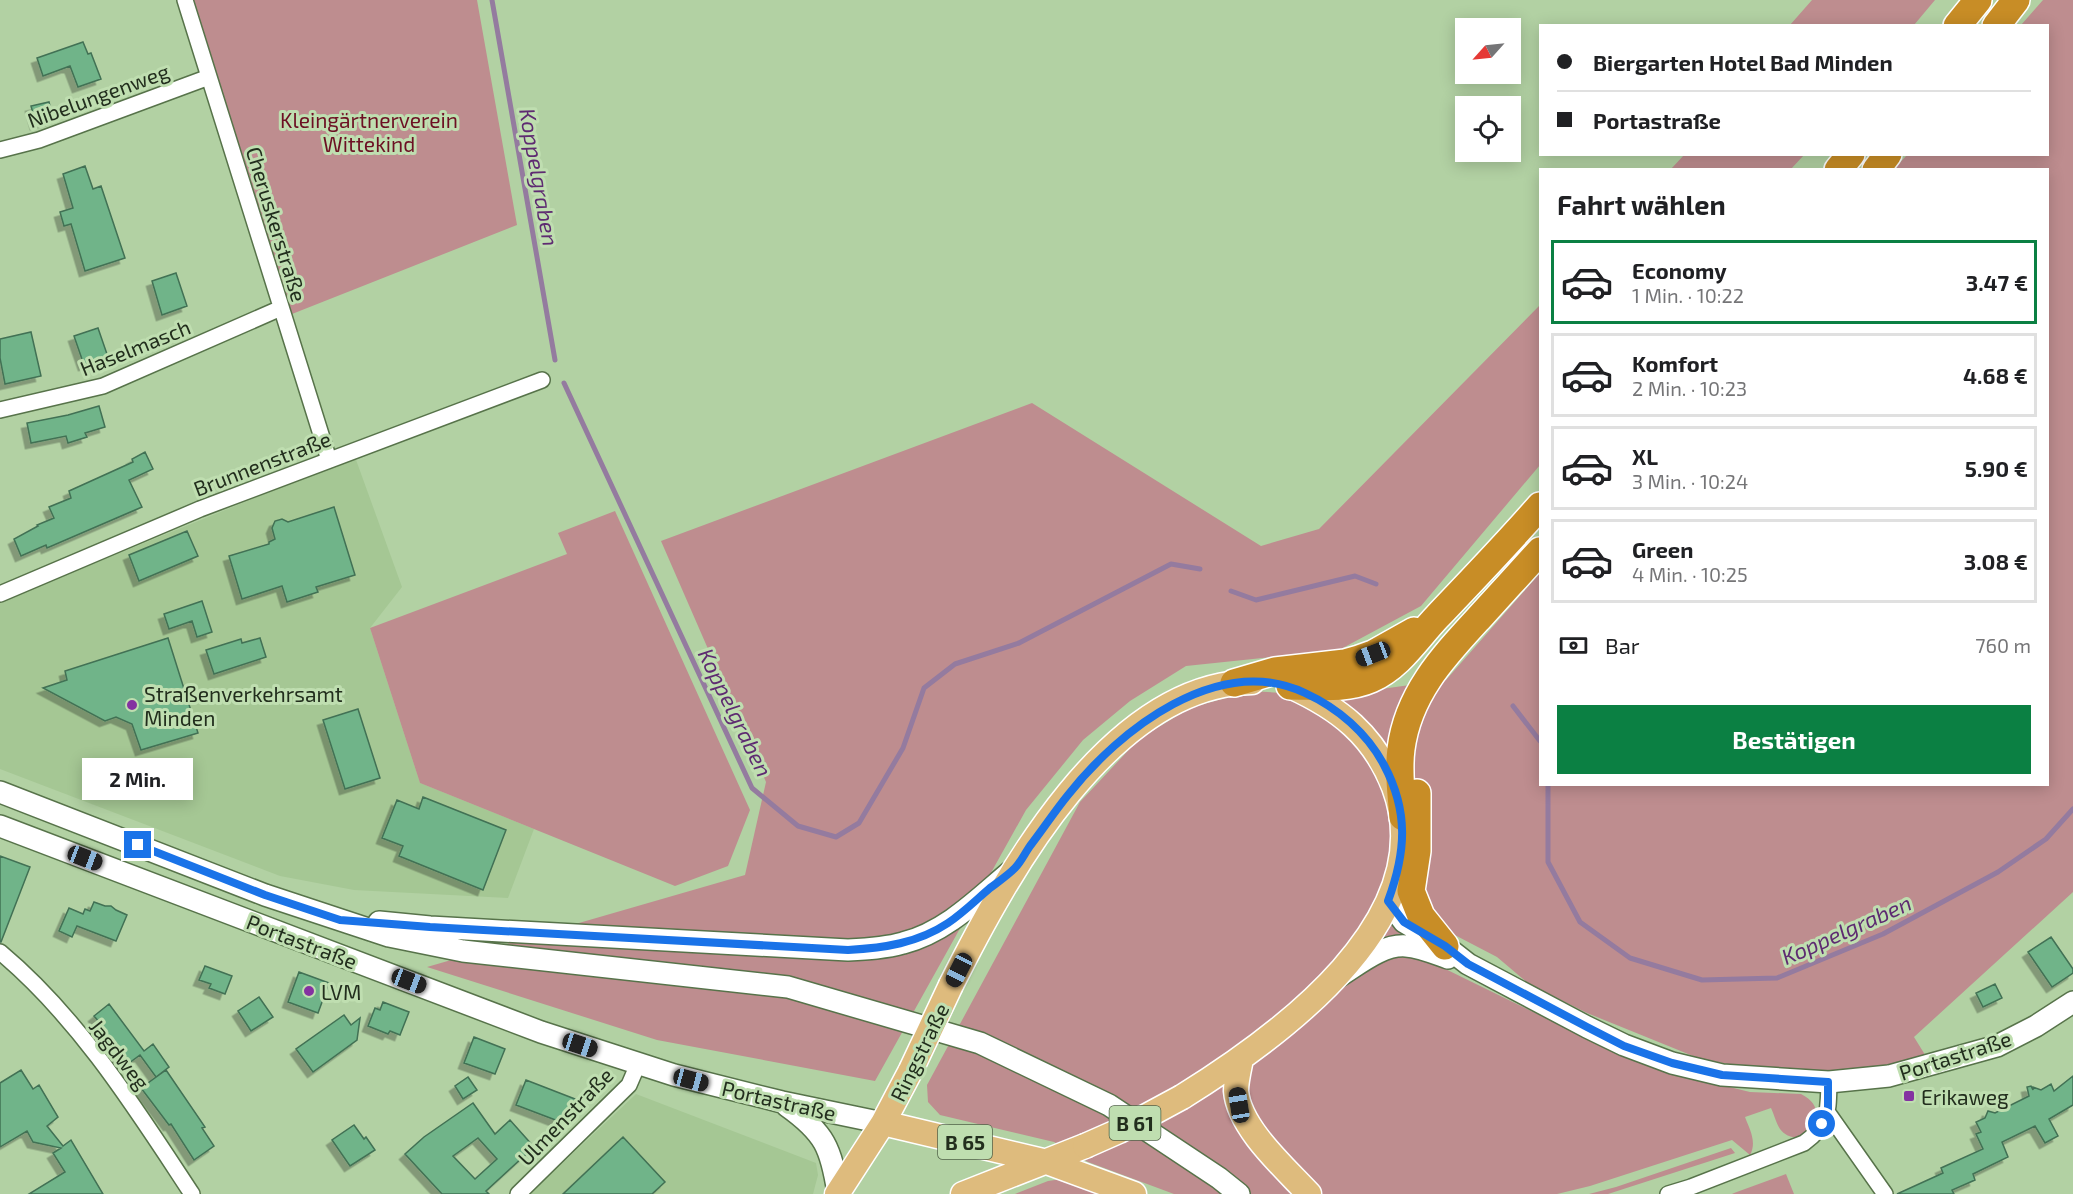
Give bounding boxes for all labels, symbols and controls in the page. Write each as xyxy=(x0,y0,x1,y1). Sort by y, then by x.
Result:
north arrow xyxy=(1455,18,1521,84)
map controls xyxy=(1455,18,1521,162)
text: Biergarten Hotel Bad Minden xyxy=(1593,49,1893,75)
street label: Nibelungenweg xyxy=(24,58,173,132)
button: locate xyxy=(1455,96,1521,162)
water label: Koppelgraben xyxy=(515,106,565,248)
park label: Kleingärtnerverein Wittekind xyxy=(280,107,458,156)
text: Portastraße xyxy=(1593,107,1721,133)
street label: Cheruskerstraße xyxy=(242,144,312,304)
text: Fahrt wählen xyxy=(1557,188,1726,220)
icon: car xyxy=(1560,255,1614,309)
text: Economy xyxy=(1632,257,1727,283)
text: 3.47 € xyxy=(1966,269,2028,295)
text: 1 Min. · 10:22 xyxy=(1632,283,1744,307)
street label: Haselmasch xyxy=(76,314,194,380)
icon: car xyxy=(1560,348,1614,402)
text: Komfort xyxy=(1632,350,1718,376)
text: 4.68 € xyxy=(1963,362,2028,388)
text: 2 Min. · 10:23 xyxy=(1632,376,1747,400)
street label: Brunnenstraße xyxy=(190,425,334,501)
icon: car xyxy=(1560,441,1614,495)
text: XL xyxy=(1632,443,1658,469)
text: 5.90 € xyxy=(1965,455,2028,481)
text: 3 Min. · 10:24 xyxy=(1632,469,1748,493)
icon: car xyxy=(1560,534,1614,588)
text: Green xyxy=(1632,536,1694,562)
text: 3.08 € xyxy=(1964,548,2028,574)
text: 4 Min. · 10:25 xyxy=(1632,562,1748,586)
icon: cash xyxy=(1557,629,1590,662)
text: Bar xyxy=(1605,632,1640,658)
text: 760 m xyxy=(1975,633,2031,657)
car xyxy=(1353,639,1393,669)
water label: Koppelgraben xyxy=(694,644,778,780)
place label: Straßenverkehrsamt Minden xyxy=(144,681,343,730)
marker: Straßenverkehrsamt Minden xyxy=(125,698,139,712)
button: Bestätigen xyxy=(1557,705,2031,774)
callout: 2 Min. xyxy=(82,758,194,800)
text: 2 Min. xyxy=(109,767,166,791)
route end xyxy=(124,831,151,858)
car xyxy=(65,843,105,873)
water label: Koppelgraben xyxy=(1777,889,1915,969)
street label: Portastraße xyxy=(243,909,361,973)
car xyxy=(943,950,975,990)
car xyxy=(389,966,429,996)
place label: LVM xyxy=(321,979,361,1004)
marker: LVM xyxy=(302,984,316,998)
street label: Ringstraße xyxy=(884,999,954,1105)
street label: Jagdweg xyxy=(85,1014,155,1094)
street label: Portastraße xyxy=(1896,1025,2014,1085)
car xyxy=(560,1031,600,1059)
street label: Ulmenstraße xyxy=(512,1062,618,1170)
car xyxy=(671,1067,711,1093)
street label: Portastraße xyxy=(720,1075,838,1125)
place label: Erikaweg xyxy=(1921,1084,2009,1109)
car xyxy=(1227,1086,1251,1124)
marker: Erikaweg xyxy=(1902,1089,1916,1103)
road number: B 61 xyxy=(1110,1106,1160,1140)
route start xyxy=(1808,1110,1835,1137)
road number: B 65 xyxy=(938,1125,992,1159)

